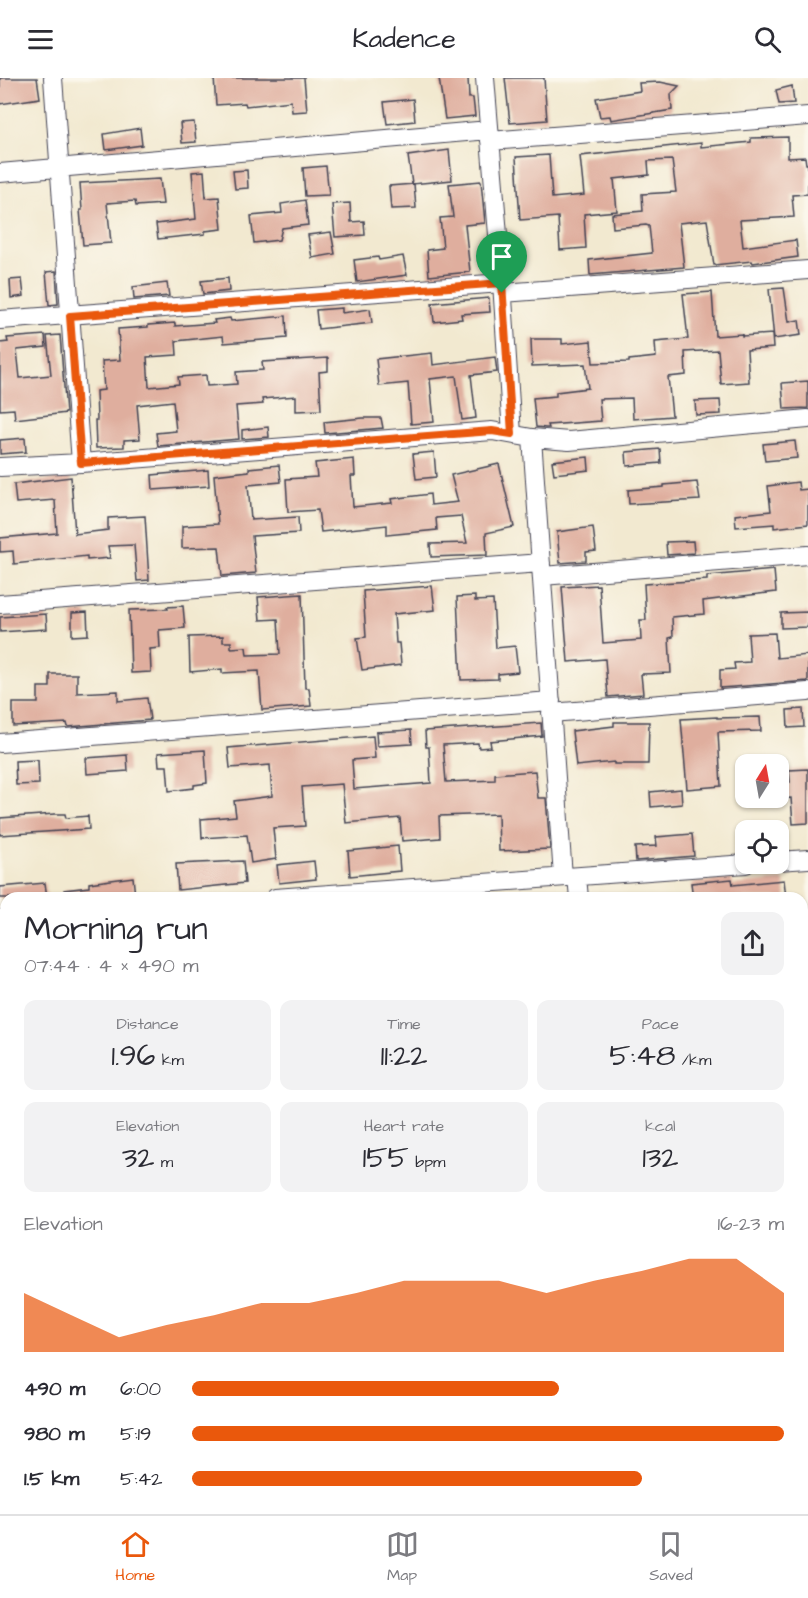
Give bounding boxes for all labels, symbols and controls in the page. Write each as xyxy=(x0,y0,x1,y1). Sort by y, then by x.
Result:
text: Kadence xyxy=(352,20,456,58)
icon: menu xyxy=(24,23,57,56)
icon: search xyxy=(751,23,784,56)
pin xyxy=(476,231,527,293)
icon: arrive xyxy=(485,240,518,273)
north arrow xyxy=(735,754,789,808)
map controls xyxy=(735,754,789,874)
button: locate xyxy=(735,820,789,874)
text: Morning run xyxy=(24,906,208,952)
button: share xyxy=(721,912,784,975)
text: 07:44 · 4 × 490 m xyxy=(24,952,199,980)
text: Distance xyxy=(117,1013,179,1035)
text: Time xyxy=(387,1013,421,1035)
text: Pace xyxy=(642,1013,679,1035)
text: 1.96 xyxy=(111,1035,155,1077)
text: 11:22 xyxy=(380,1035,428,1077)
text: 5:48 xyxy=(609,1035,675,1077)
text: km xyxy=(155,1049,184,1071)
text: /km xyxy=(675,1049,711,1071)
text: Elevation xyxy=(116,1115,179,1137)
text: Heart rate xyxy=(364,1115,444,1137)
text: kcal xyxy=(645,1115,676,1137)
text: 32 xyxy=(122,1137,154,1179)
text: 155 xyxy=(362,1137,409,1179)
text: 132 xyxy=(642,1137,678,1179)
text: m xyxy=(154,1151,173,1173)
text: bpm xyxy=(409,1151,446,1173)
text: Elevation xyxy=(24,1210,103,1238)
text: 16–23 m xyxy=(717,1210,784,1238)
text: 490 m xyxy=(24,1375,85,1403)
text: 6:00 xyxy=(120,1375,161,1403)
text: 980 m xyxy=(24,1420,85,1448)
text: 5:19 xyxy=(120,1420,151,1448)
text: 1.5 km xyxy=(24,1465,79,1493)
text: 5:42 xyxy=(120,1465,163,1493)
tab: Home xyxy=(115,1528,155,1586)
tab: Map xyxy=(386,1528,419,1586)
tab: Saved xyxy=(649,1528,693,1586)

